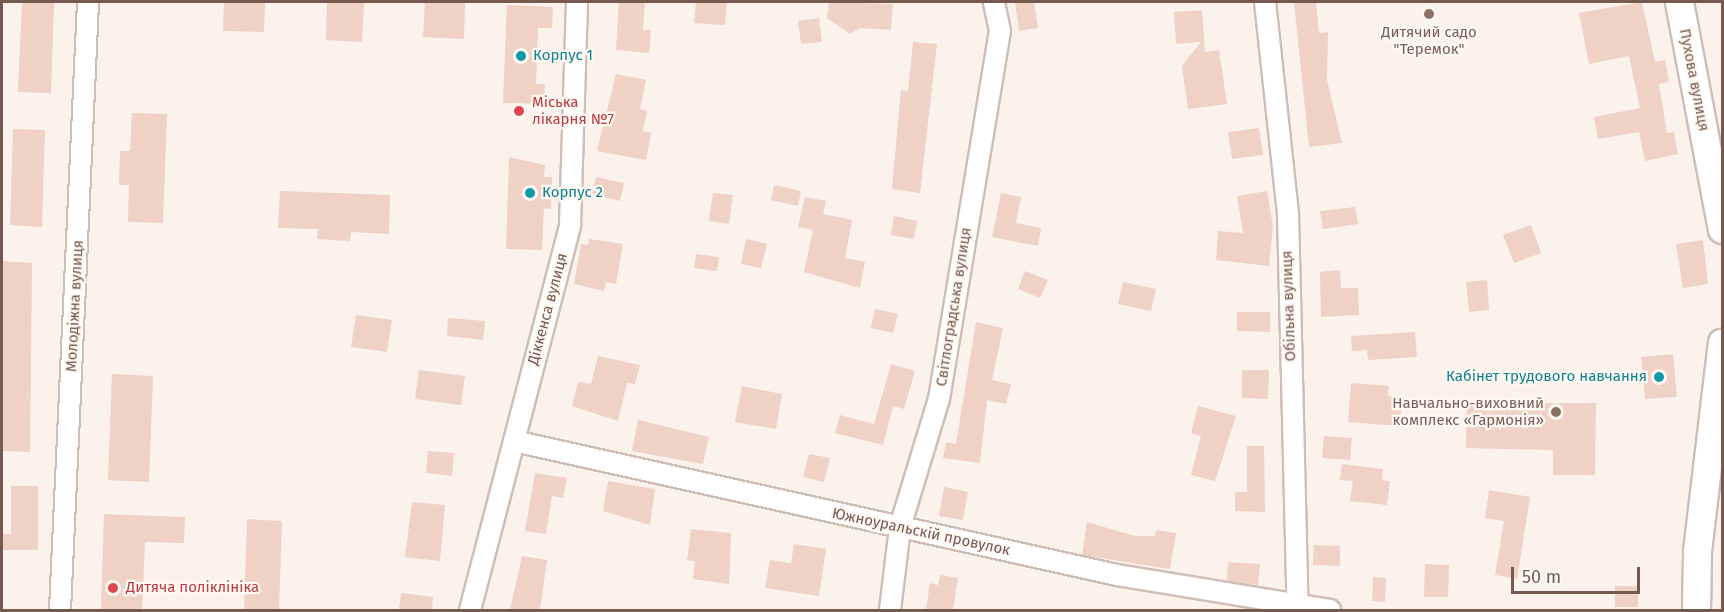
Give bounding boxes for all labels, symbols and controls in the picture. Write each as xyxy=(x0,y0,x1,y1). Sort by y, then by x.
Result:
marker: Дитячий садо "Теремок" xyxy=(1422,7,1436,21)
place label: Дитячий садо "Теремок" xyxy=(1381,23,1477,58)
street label: Пухова вулиця xyxy=(1675,27,1713,133)
place label: Корпус 1 xyxy=(533,47,593,65)
marker: Корпус 1 xyxy=(514,49,528,63)
place label: Міська лікарня №7 xyxy=(532,93,614,128)
marker: Міська лікарня №7 xyxy=(510,102,528,120)
place label: Корпус 2 xyxy=(542,184,603,202)
marker: Корпус 2 xyxy=(523,186,537,200)
street label: Світлоградська вулиця xyxy=(933,226,975,388)
street label: Молодіжна вулиця xyxy=(63,240,87,372)
street label: Обільна вулиця xyxy=(1278,250,1300,362)
street label: Діккенса вулиця xyxy=(524,251,572,367)
place label: Кабінет трудового навчання xyxy=(1446,368,1647,386)
marker: Кабінет трудового навчання xyxy=(1652,370,1666,384)
place label: Навчально-виховний комплекс «Гармонія» xyxy=(1392,394,1544,429)
marker: Навчально-виховний комплекс «Гармонія» xyxy=(1549,405,1563,419)
street label: Южноуральскій провулок xyxy=(830,504,1012,560)
scale bar xyxy=(1514,555,1643,593)
text: 50 m xyxy=(1522,566,1561,588)
marker: Дитяча поліклініка xyxy=(104,579,122,597)
place label: Дитяча поліклініка xyxy=(126,579,259,597)

